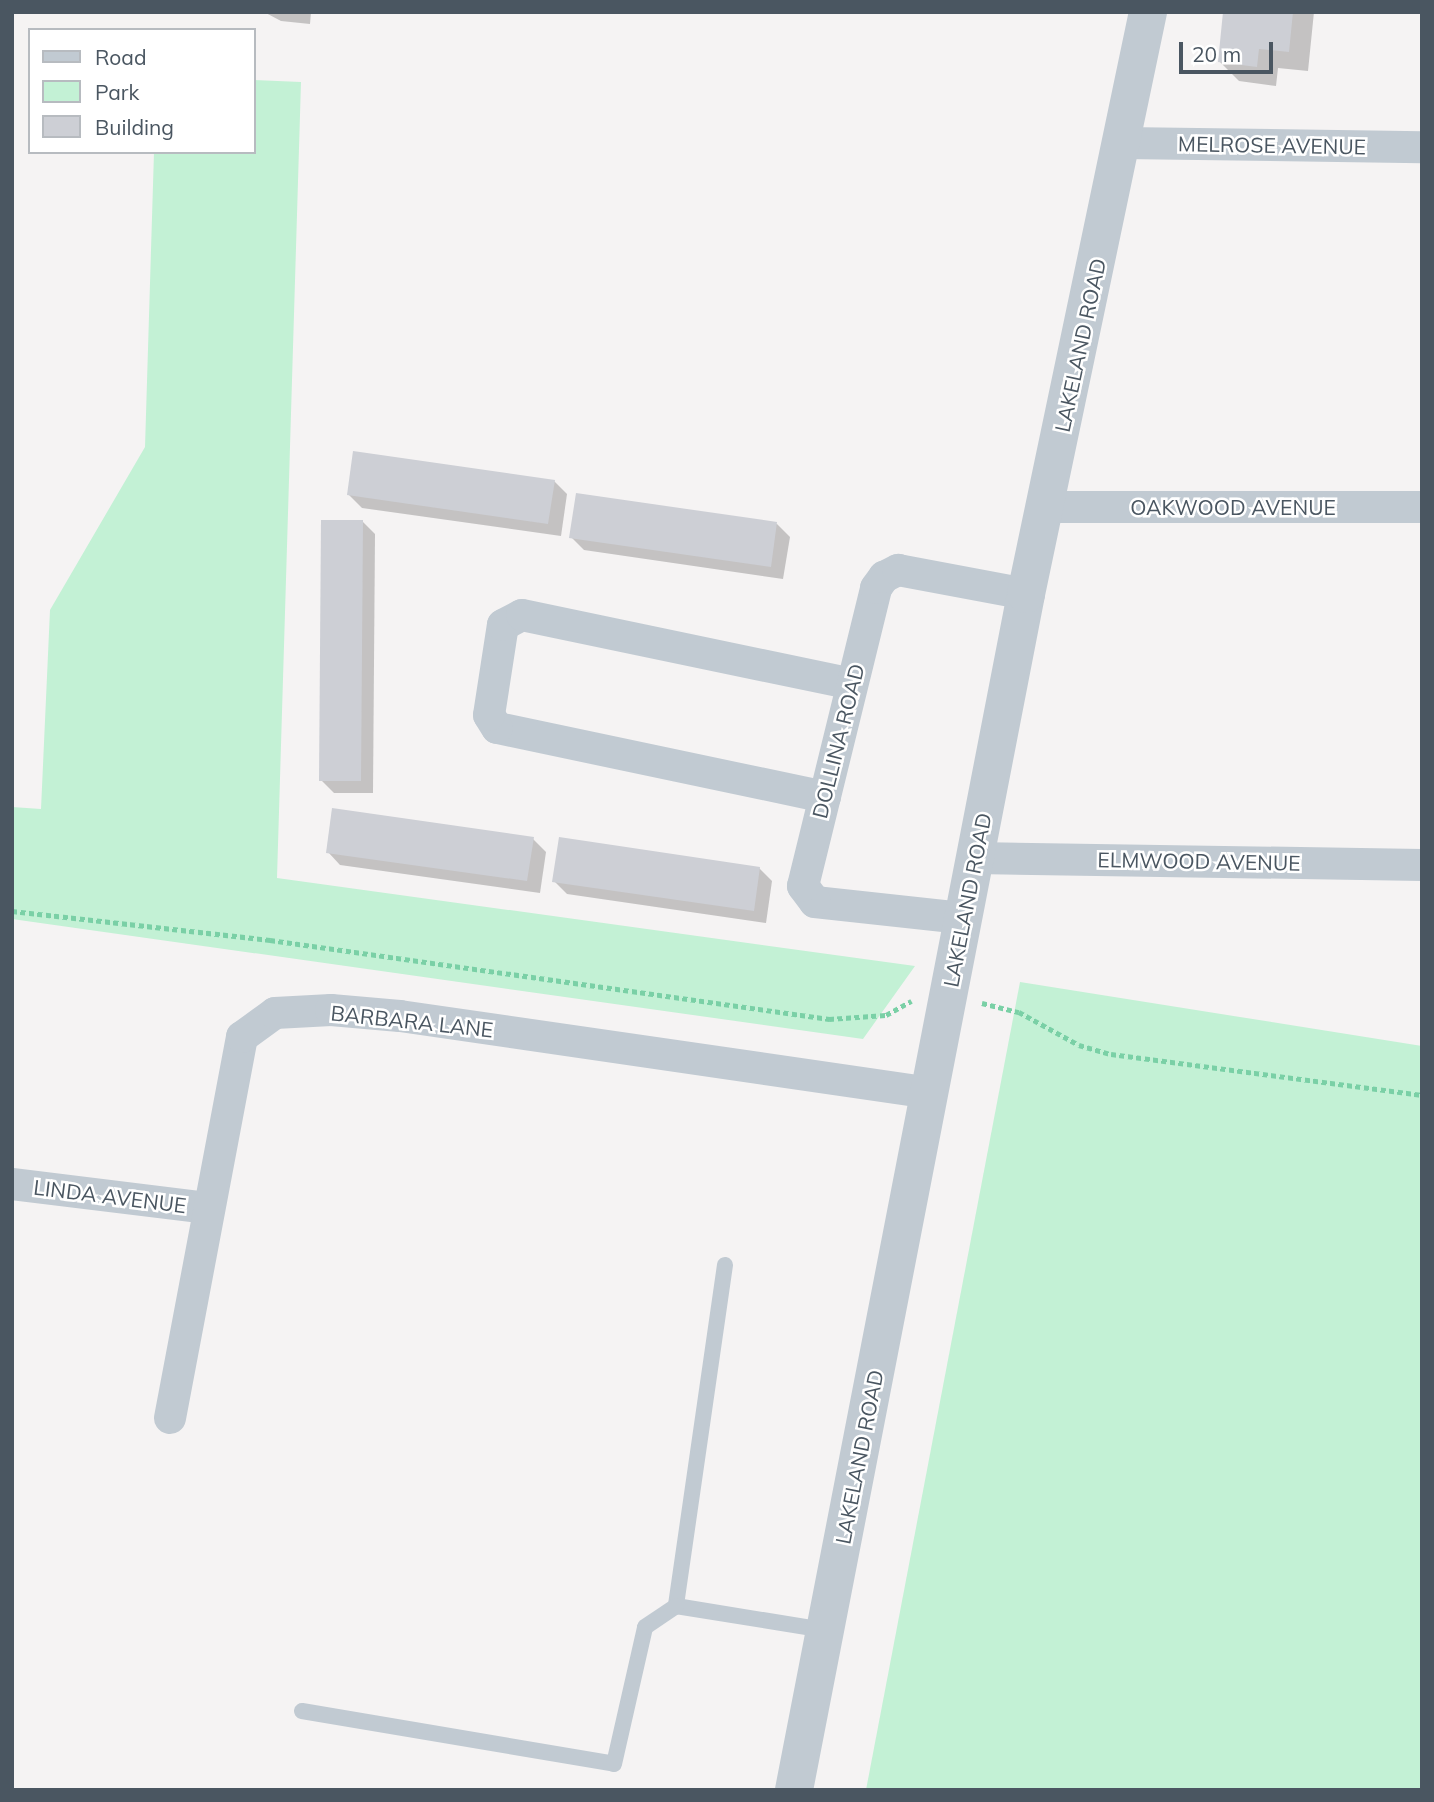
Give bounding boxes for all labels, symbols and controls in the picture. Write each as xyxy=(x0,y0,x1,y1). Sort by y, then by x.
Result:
legend xyxy=(28,28,256,154)
scale bar xyxy=(1182,28,1276,72)
text: 20 m xyxy=(1192,41,1241,67)
text: Road xyxy=(95,44,146,70)
text: Park xyxy=(95,79,139,105)
text: Building xyxy=(95,114,174,140)
street label: MELROSE AVENUE xyxy=(1178,131,1366,159)
street label: LAKELAND ROAD xyxy=(1049,256,1111,434)
street label: OAKWOOD AVENUE xyxy=(1130,494,1336,520)
street label: DOLLINA ROAD xyxy=(807,661,869,821)
street label: LAKELAND ROAD xyxy=(938,811,996,989)
street label: ELMWOOD AVENUE xyxy=(1097,847,1301,875)
street label: BARBARA LANE xyxy=(329,1000,495,1042)
street label: LINDA AVENUE xyxy=(32,1174,188,1218)
street label: LAKELAND ROAD xyxy=(830,1368,888,1546)

